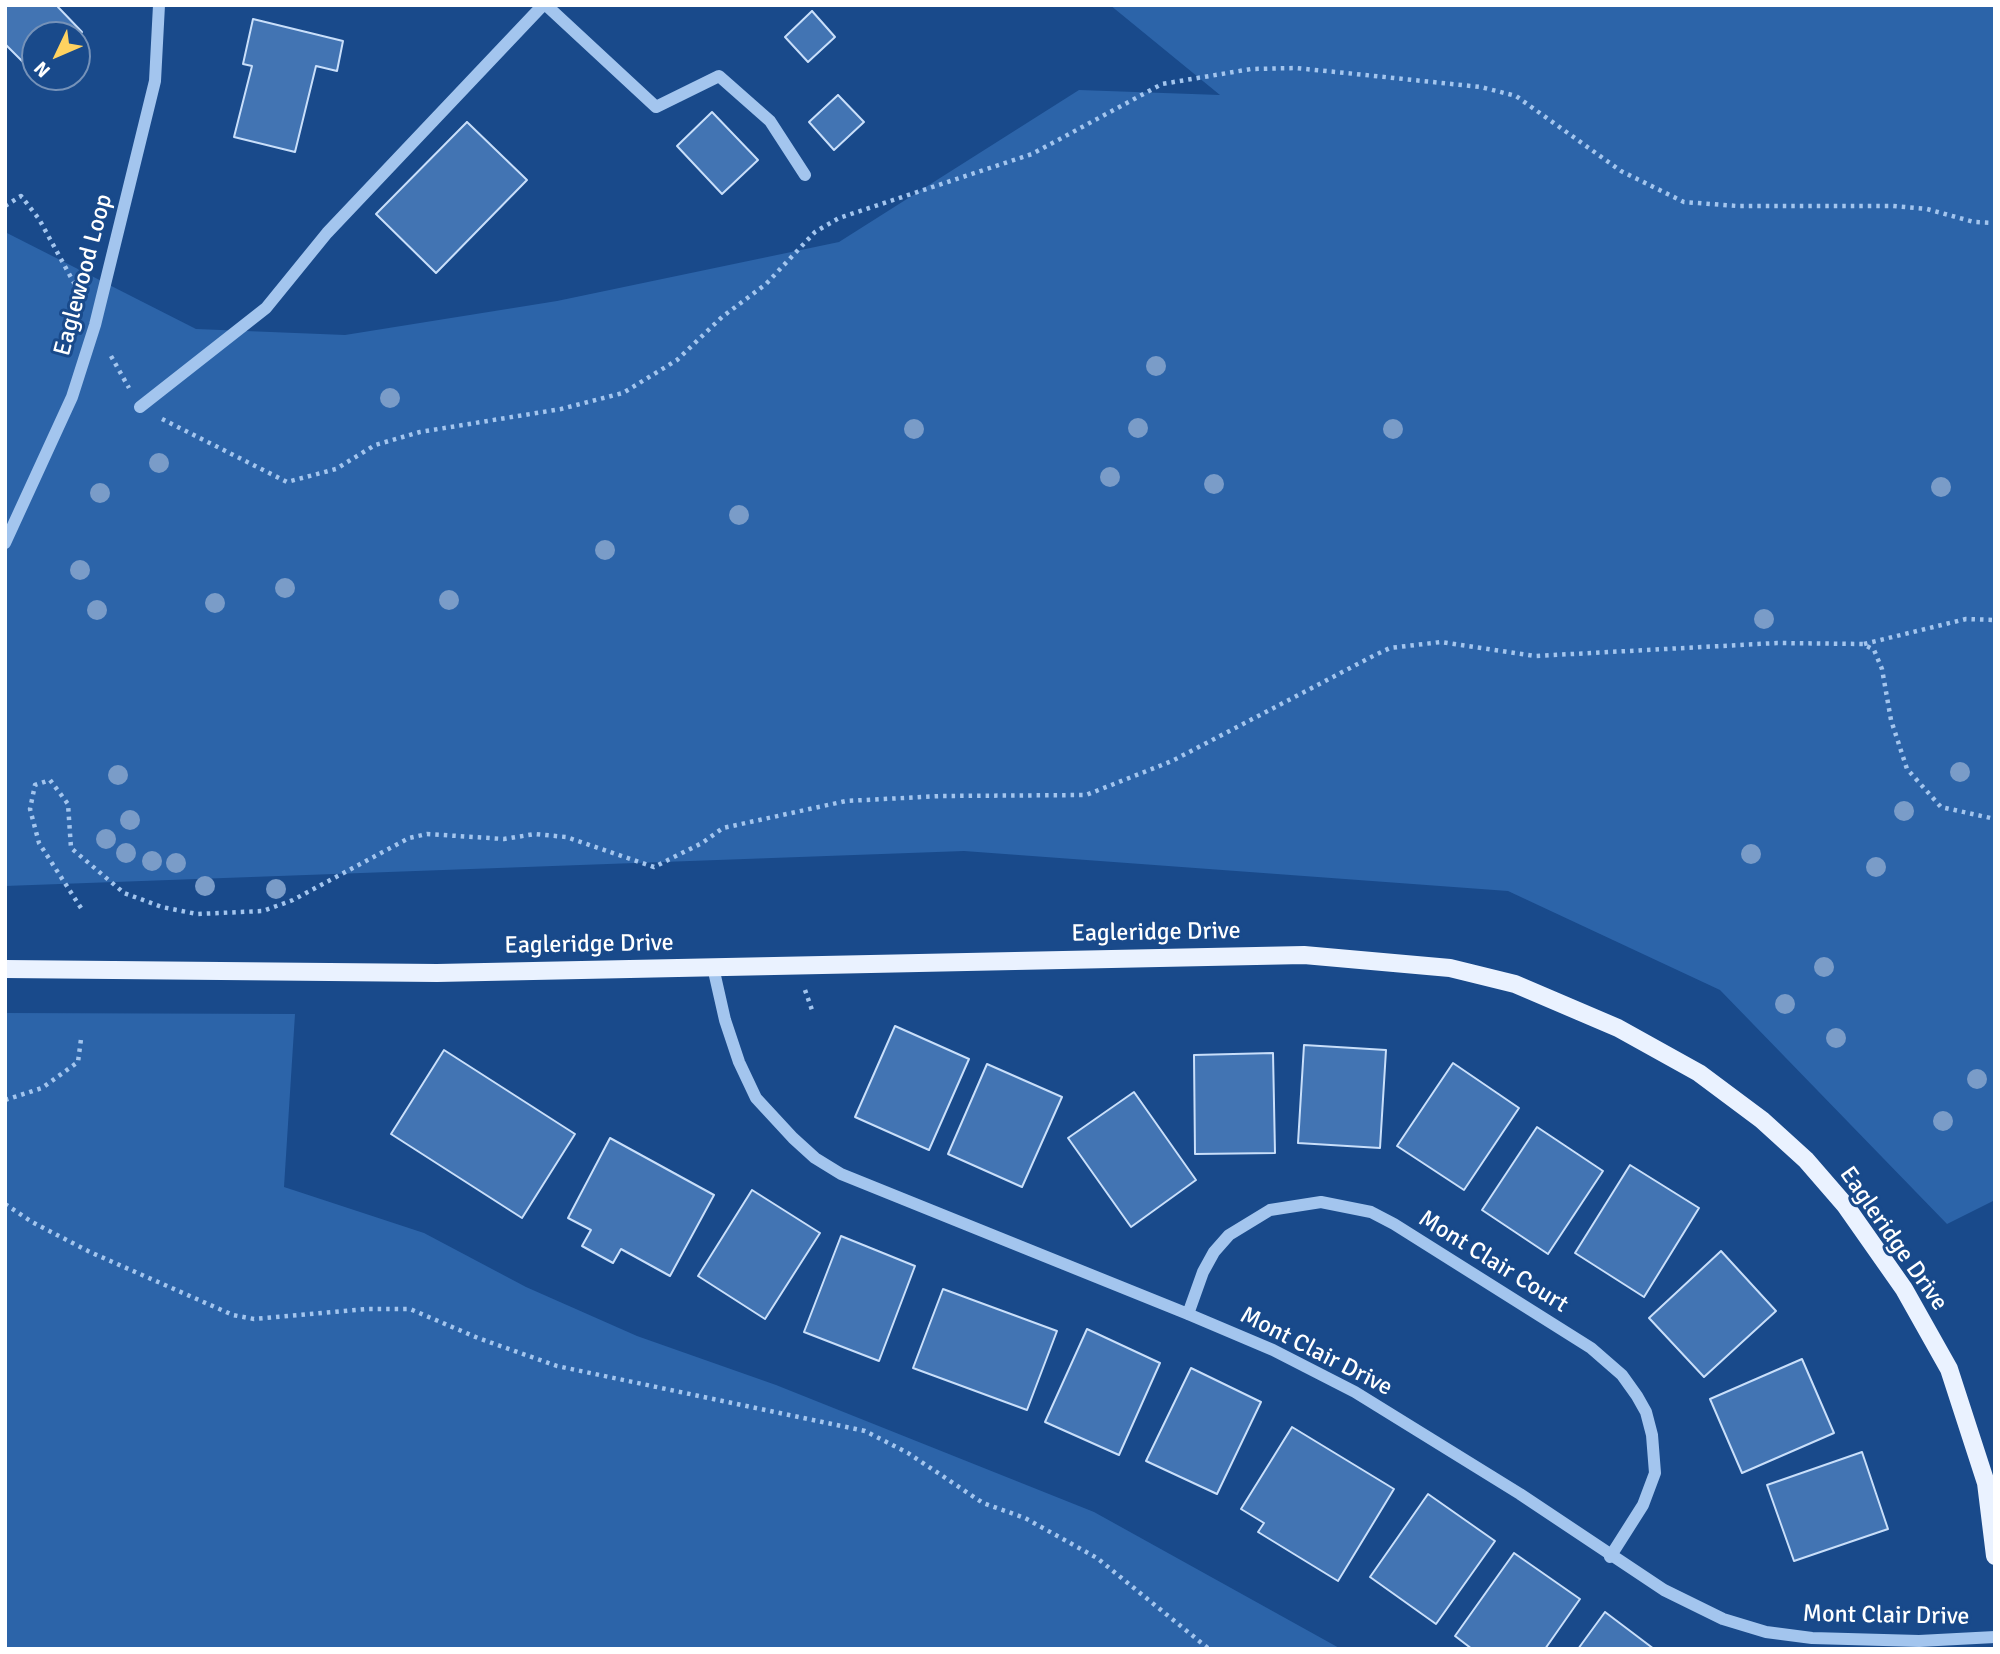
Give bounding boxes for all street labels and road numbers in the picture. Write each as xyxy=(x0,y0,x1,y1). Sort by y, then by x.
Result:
street label: Eaglewood Loop xyxy=(49,191,119,359)
street label: Eagleridge Drive xyxy=(1071,917,1241,949)
street label: Eagleridge Drive xyxy=(504,929,674,961)
street label: Eagleridge Drive xyxy=(1833,1161,1953,1317)
street label: Mont Clair Court xyxy=(1413,1205,1573,1319)
street label: Mont Clair Drive xyxy=(1235,1301,1397,1403)
street label: Mont Clair Drive xyxy=(1802,1600,1970,1632)

